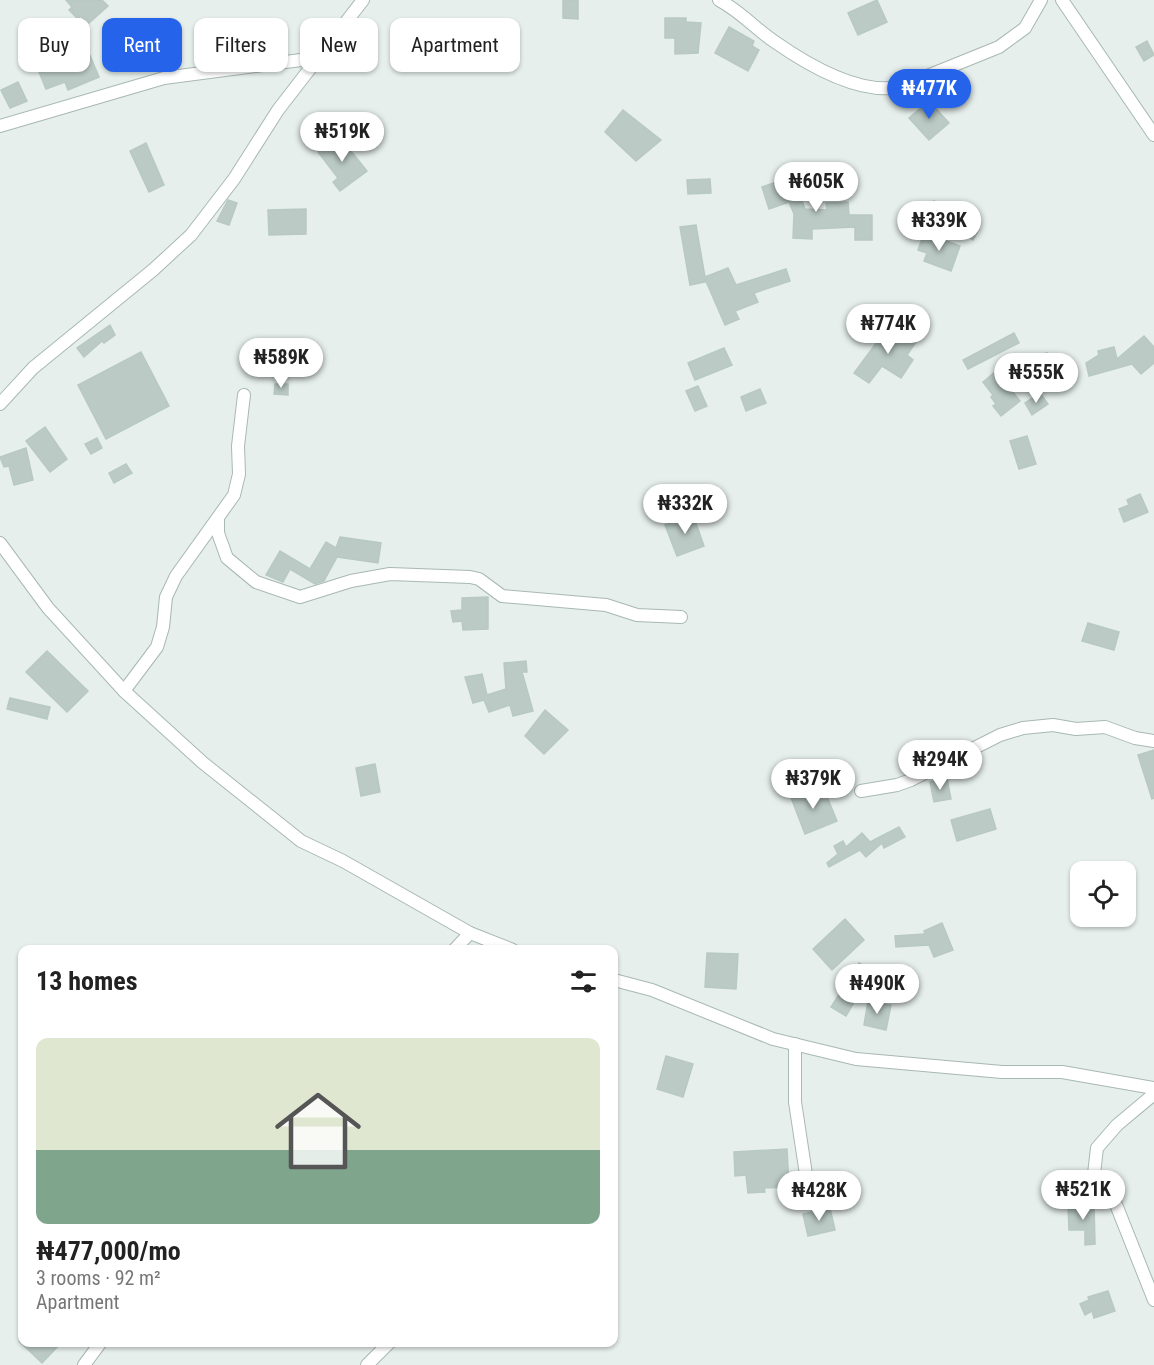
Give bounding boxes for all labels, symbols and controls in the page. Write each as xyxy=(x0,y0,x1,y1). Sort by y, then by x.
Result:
chip: Buy xyxy=(18,18,90,72)
chip: Rent xyxy=(102,18,182,72)
chip: Filters xyxy=(194,18,288,72)
chip: New xyxy=(300,18,378,72)
chip: Apartment xyxy=(390,18,520,72)
pin: ₦477K xyxy=(887,69,971,120)
text: ₦477K xyxy=(901,76,957,100)
pin: ₦519K xyxy=(300,112,384,163)
text: ₦519K xyxy=(314,119,370,143)
pin: ₦605K xyxy=(774,162,858,213)
text: ₦605K xyxy=(788,169,844,193)
pin: ₦339K xyxy=(897,201,981,252)
text: ₦339K xyxy=(911,208,967,232)
pin: ₦774K xyxy=(846,304,930,355)
text: ₦774K xyxy=(860,311,916,335)
pin: ₦589K xyxy=(239,338,323,389)
text: ₦589K xyxy=(253,345,309,369)
pin: ₦555K xyxy=(994,353,1078,404)
text: ₦555K xyxy=(1008,360,1064,384)
pin: ₦332K xyxy=(643,484,727,535)
text: ₦332K xyxy=(657,491,713,515)
pin: ₦294K xyxy=(898,740,982,791)
text: ₦294K xyxy=(912,747,968,771)
pin: ₦379K xyxy=(771,759,855,810)
text: ₦379K xyxy=(785,766,841,790)
map controls xyxy=(1070,861,1136,927)
button: locate xyxy=(1070,861,1136,927)
pin: ₦490K xyxy=(835,964,919,1015)
icon: filters xyxy=(567,965,600,998)
text: 13 homes xyxy=(36,966,138,996)
text: ₦490K xyxy=(849,971,905,995)
icon: home xyxy=(264,1077,372,1185)
pin: ₦521K xyxy=(1041,1170,1125,1221)
pin: ₦428K xyxy=(777,1171,861,1222)
text: ₦521K xyxy=(1055,1177,1111,1201)
text: ₦428K xyxy=(791,1178,847,1202)
text: ₦477,000/mo xyxy=(36,1236,181,1266)
text: 3 rooms · 92 m² xyxy=(36,1266,161,1290)
text: Apartment xyxy=(36,1290,120,1314)

